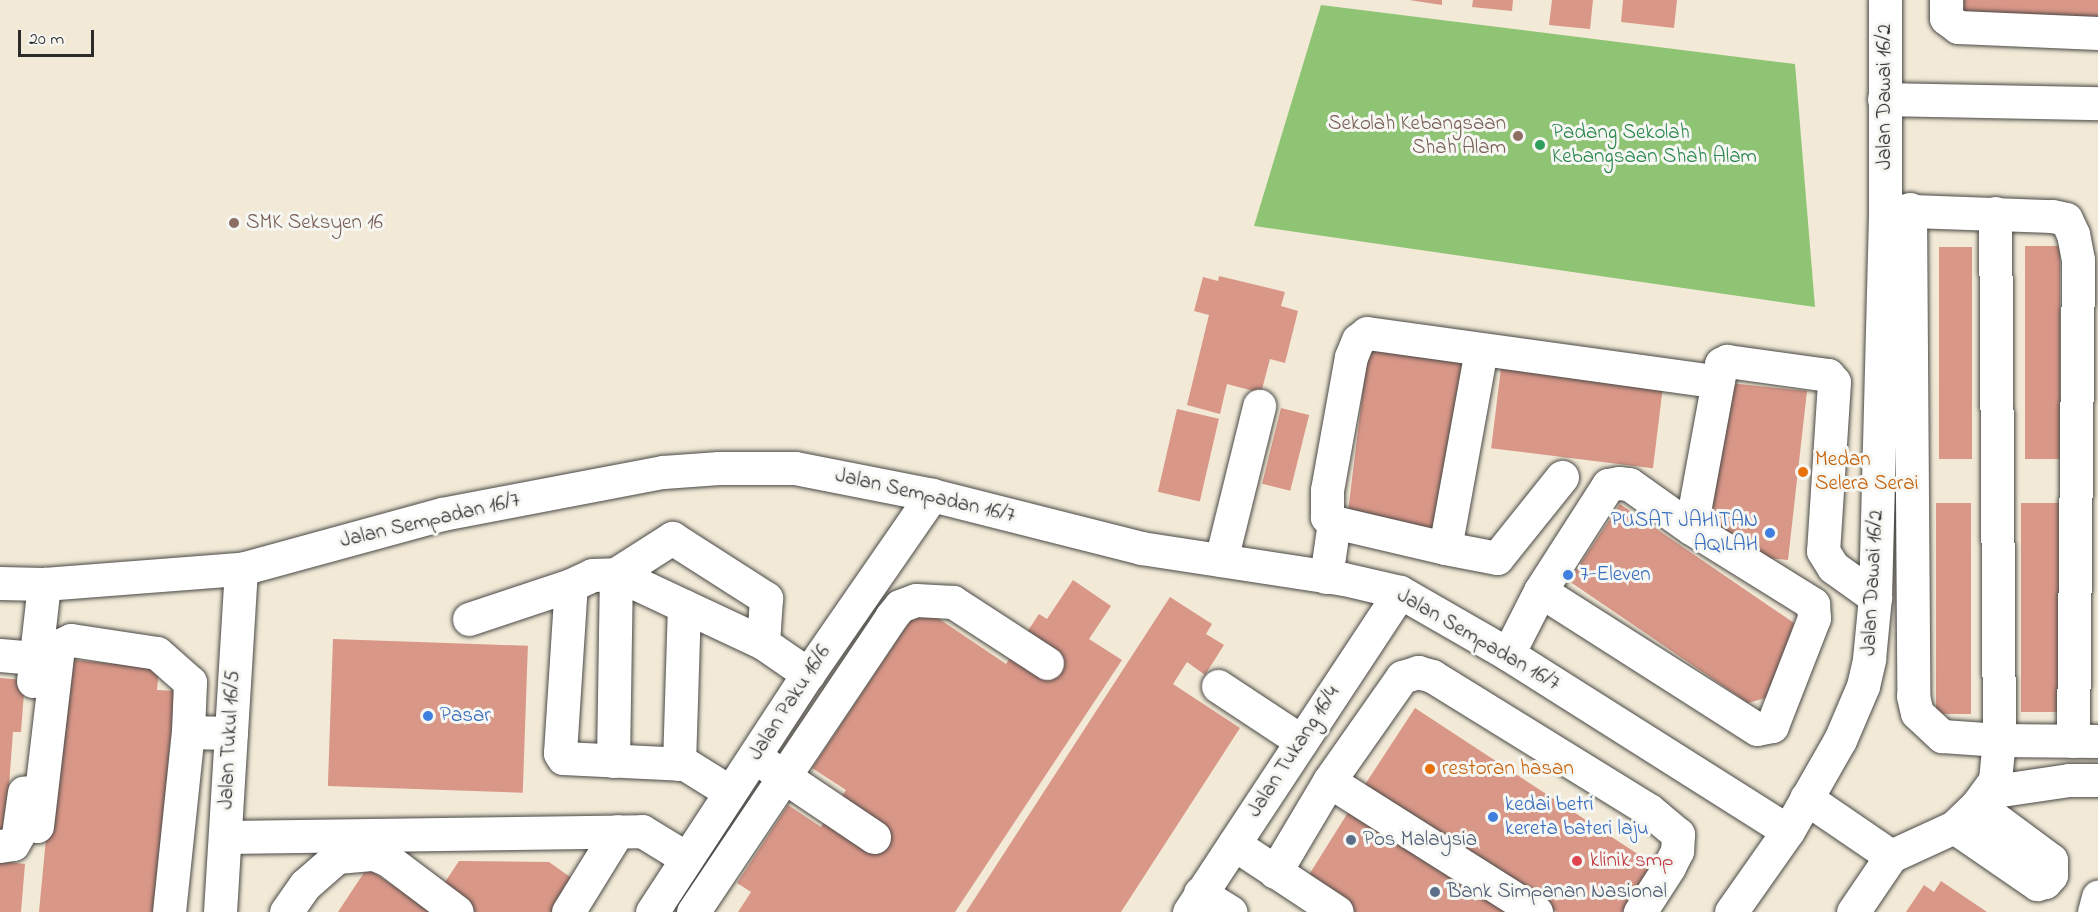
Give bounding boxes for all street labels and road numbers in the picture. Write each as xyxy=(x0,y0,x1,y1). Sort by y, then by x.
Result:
street label: Jalan Dawai 16/2 xyxy=(1872,24,1898,170)
street label: Jalan Sempadan 16/7 xyxy=(833,463,1017,529)
street label: Jalan Sempadan 16/7 xyxy=(338,488,522,554)
street label: Jalan Dawai 16/2 xyxy=(1857,510,1889,656)
street label: Jalan Sempadan 16/7 xyxy=(1392,583,1564,697)
street label: Jalan Paku 16/6 xyxy=(743,641,837,765)
street label: Jalan Tukul 16/5 xyxy=(214,670,246,810)
street label: Jalan Tukang 16/4 xyxy=(1242,682,1346,822)

